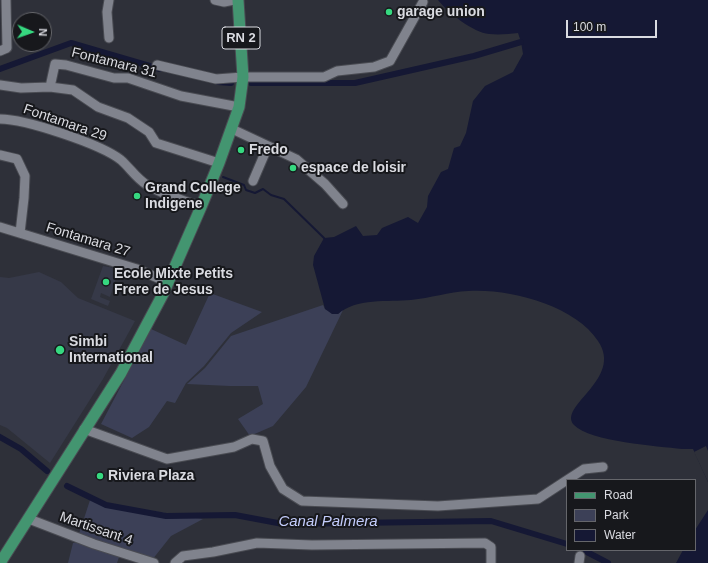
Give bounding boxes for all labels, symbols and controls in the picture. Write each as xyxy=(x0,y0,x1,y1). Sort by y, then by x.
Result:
place label: garage union xyxy=(397,4,485,20)
marker: garage union xyxy=(384,7,394,17)
north arrow xyxy=(12,12,52,52)
scale bar xyxy=(568,12,659,38)
text: 100 m xyxy=(573,20,606,34)
road number: RN 2 xyxy=(222,27,260,49)
text: N xyxy=(37,28,49,37)
street label: Fontamara 31 xyxy=(70,44,158,82)
street label: Fontamara 29 xyxy=(21,101,109,145)
place label: Fredo xyxy=(249,142,288,158)
marker: Fredo xyxy=(236,145,246,155)
place label: espace de loisir xyxy=(301,160,406,176)
marker: espace de loisir xyxy=(288,163,298,173)
place label: Grand College Indigene xyxy=(145,180,241,212)
marker: Grand College Indigene xyxy=(132,191,142,201)
street label: Fontamara 27 xyxy=(44,219,132,261)
place label: Ecole Mixte Petits Frere de Jesus xyxy=(114,266,233,298)
marker: Ecole Mixte Petits Frere de Jesus xyxy=(101,277,111,287)
place label: Simbi International xyxy=(69,334,153,366)
marker: Simbi International xyxy=(54,344,66,356)
place label: Riviera Plaza xyxy=(108,468,194,484)
marker: Riviera Plaza xyxy=(95,471,105,481)
legend xyxy=(566,479,696,551)
text: Road xyxy=(604,488,633,502)
text: Park xyxy=(604,508,629,522)
street label: Martissant 4 xyxy=(57,509,135,549)
water label: Canal Palmera xyxy=(278,513,378,531)
text: Water xyxy=(604,528,636,542)

